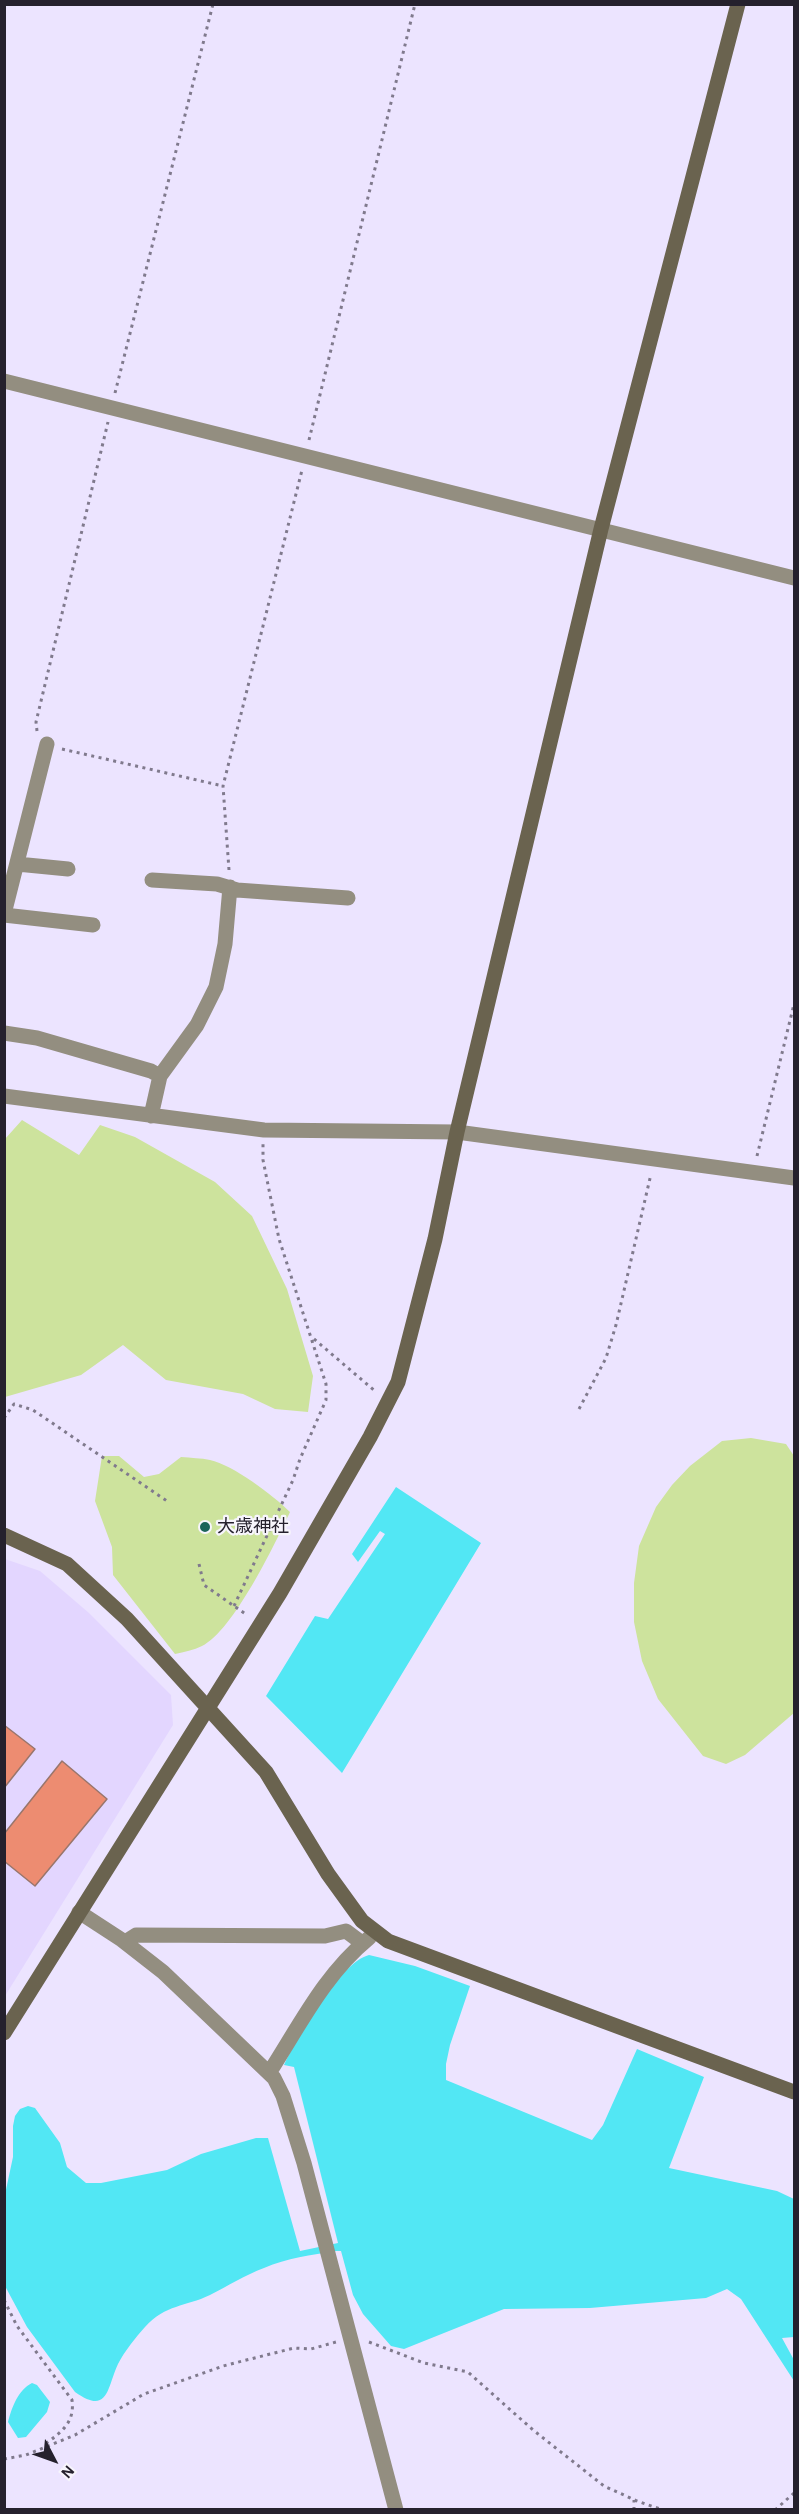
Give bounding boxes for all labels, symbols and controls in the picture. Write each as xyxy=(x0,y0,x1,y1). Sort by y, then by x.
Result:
place label: 大歳神社 xyxy=(217,1516,289,1538)
marker: 大歳神社 xyxy=(198,1520,212,1534)
north arrow xyxy=(24,2430,84,2490)
text: N xyxy=(58,2462,77,2481)

